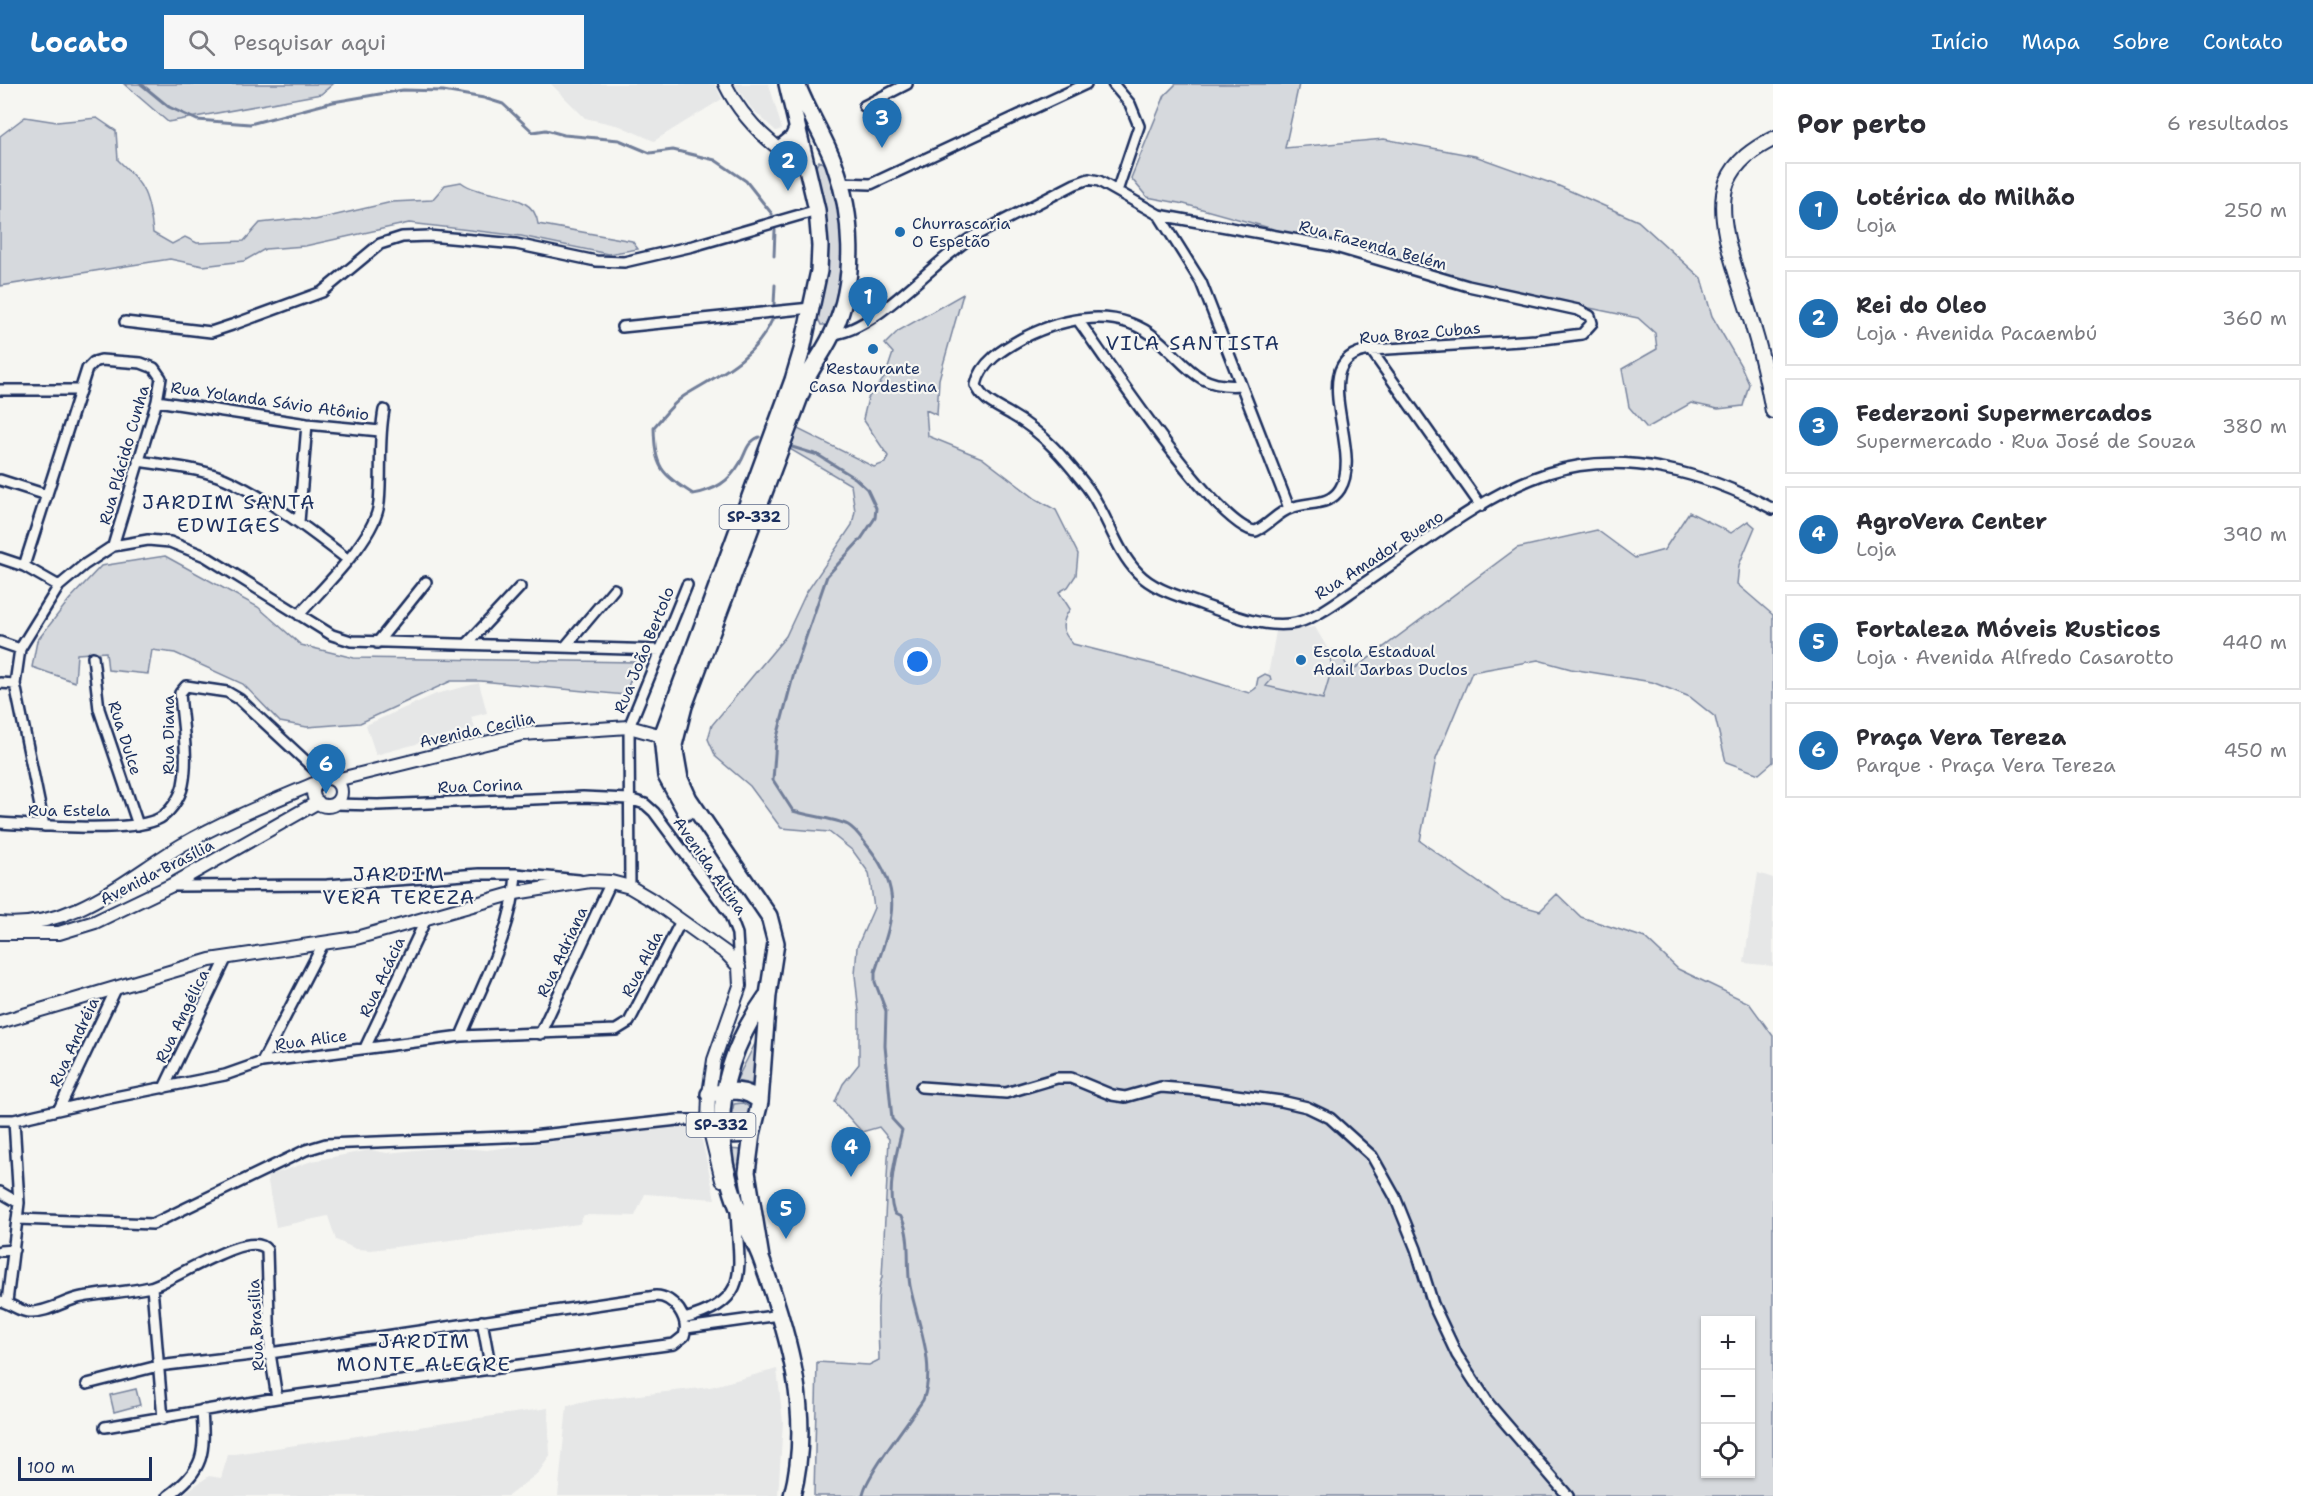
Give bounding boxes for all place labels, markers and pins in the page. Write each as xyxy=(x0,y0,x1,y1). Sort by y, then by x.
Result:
pin: 3 xyxy=(862,98,902,148)
pin: 2 xyxy=(768,141,808,191)
place label: Churrascaria O Espetão xyxy=(912,213,1010,252)
marker: Churrascaria O Espetão xyxy=(893,225,907,239)
pin: 1 xyxy=(848,278,888,327)
marker: Restaurante Casa Nordestina xyxy=(866,342,880,356)
place label: Restaurante Casa Nordestina xyxy=(809,358,937,397)
place label: Escola Estadual Adail Jarbas Duclos xyxy=(1313,641,1468,680)
marker: Escola Estadual Adail Jarbas Duclos xyxy=(1294,653,1308,667)
pin: 6 xyxy=(306,744,346,794)
pin: 4 xyxy=(832,1128,870,1177)
pin: 5 xyxy=(766,1190,806,1239)

